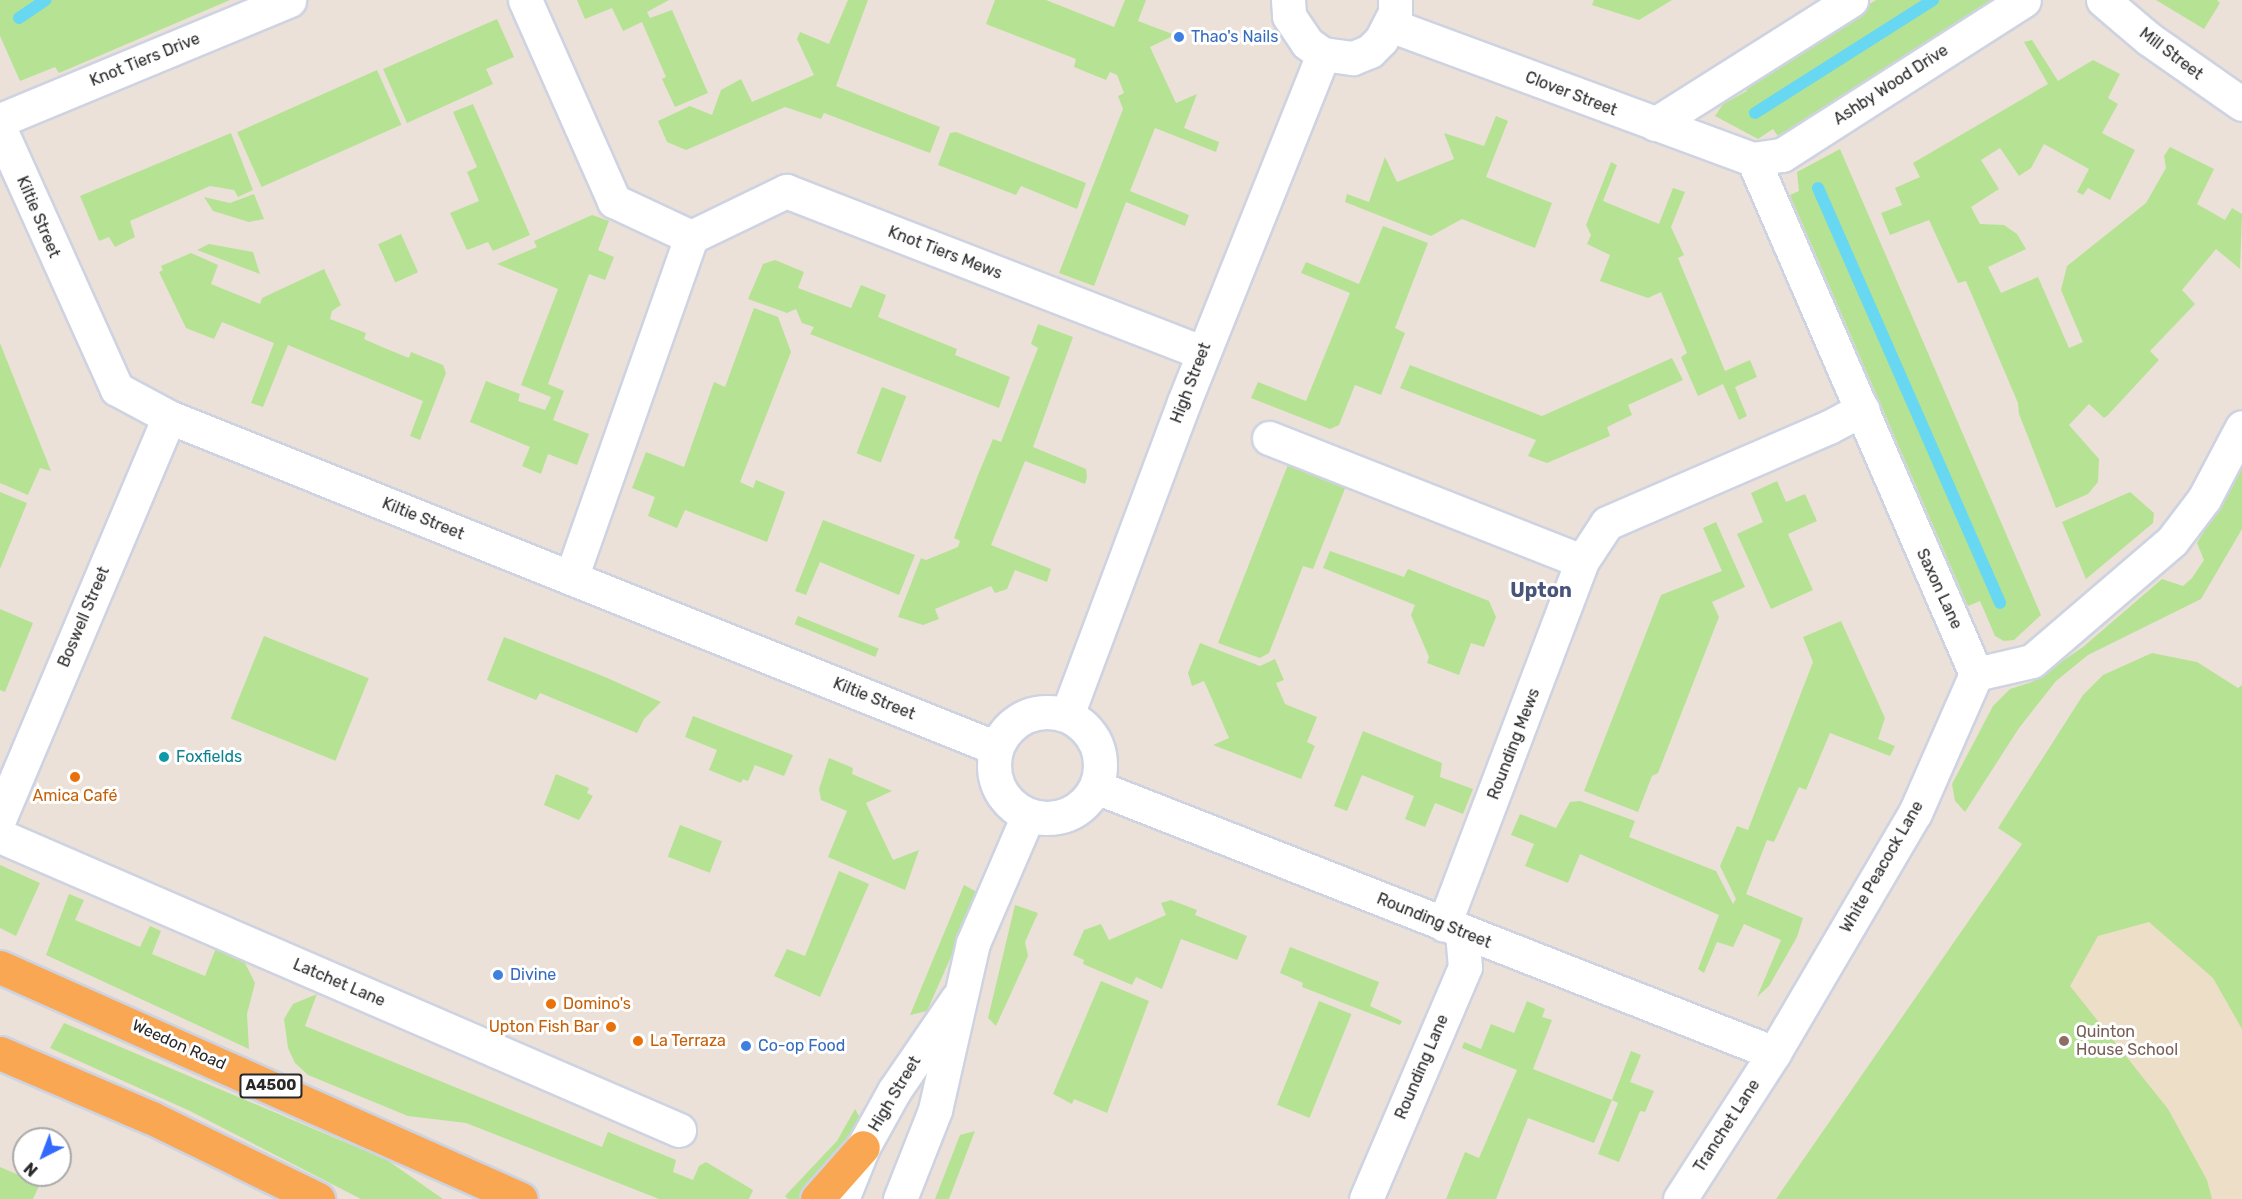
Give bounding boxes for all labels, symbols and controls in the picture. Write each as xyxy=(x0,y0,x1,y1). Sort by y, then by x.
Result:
street label: Mill Street xyxy=(2135,24,2207,84)
place label: Thao's Nails xyxy=(1191,27,1278,47)
street label: Knot Tiers Drive xyxy=(87,29,203,91)
marker: Thao's Nails xyxy=(1172,30,1186,44)
street label: Ashby Wood Drive xyxy=(1830,41,1952,129)
street label: Clover Street xyxy=(1522,68,1620,120)
street label: Kiltie Street xyxy=(12,173,64,261)
street label: Knot Tiers Mews xyxy=(885,222,1005,284)
street label: High Street xyxy=(1167,340,1215,426)
street label: Kiltie Street xyxy=(379,494,467,544)
street label: Saxon Lane xyxy=(1912,546,1966,632)
street label: Boswell Street xyxy=(54,564,114,670)
district label: Upton xyxy=(1510,578,1572,602)
street label: Kiltie Street xyxy=(830,674,918,724)
street label: Rounding Mews xyxy=(1484,686,1544,802)
place label: Foxfields xyxy=(176,747,242,767)
marker: Foxfields xyxy=(157,750,171,764)
marker: Amica Café xyxy=(68,770,82,784)
place label: Amica Café xyxy=(33,786,117,806)
street label: White Peacock Lane xyxy=(1836,798,1928,936)
street label: Rounding Street xyxy=(1374,889,1494,953)
street label: Latchet Lane xyxy=(290,955,388,1011)
place label: Divine xyxy=(510,965,556,985)
marker: Divine xyxy=(491,968,505,982)
place label: Domino's xyxy=(563,994,631,1014)
marker: Domino's xyxy=(544,997,558,1011)
street label: Rounding Lane xyxy=(1391,1012,1453,1122)
street label: Weedon Road xyxy=(129,1016,229,1074)
place label: Upton Fish Bar xyxy=(489,1017,599,1037)
marker: Upton Fish Bar xyxy=(604,1020,618,1034)
place label: Quinton House School xyxy=(2076,1022,2178,1060)
place label: La Terraza xyxy=(650,1031,726,1051)
marker: La Terraza xyxy=(631,1034,645,1048)
marker: Quinton House School xyxy=(2057,1034,2071,1048)
place label: Co-op Food xyxy=(758,1036,845,1056)
marker: Co-op Food xyxy=(739,1039,753,1053)
street label: High Street xyxy=(865,1053,925,1135)
road number: A4500 xyxy=(238,1074,304,1098)
street label: Tranchet Lane xyxy=(1690,1076,1764,1176)
north arrow xyxy=(12,1127,72,1187)
text: N xyxy=(20,1158,42,1180)

